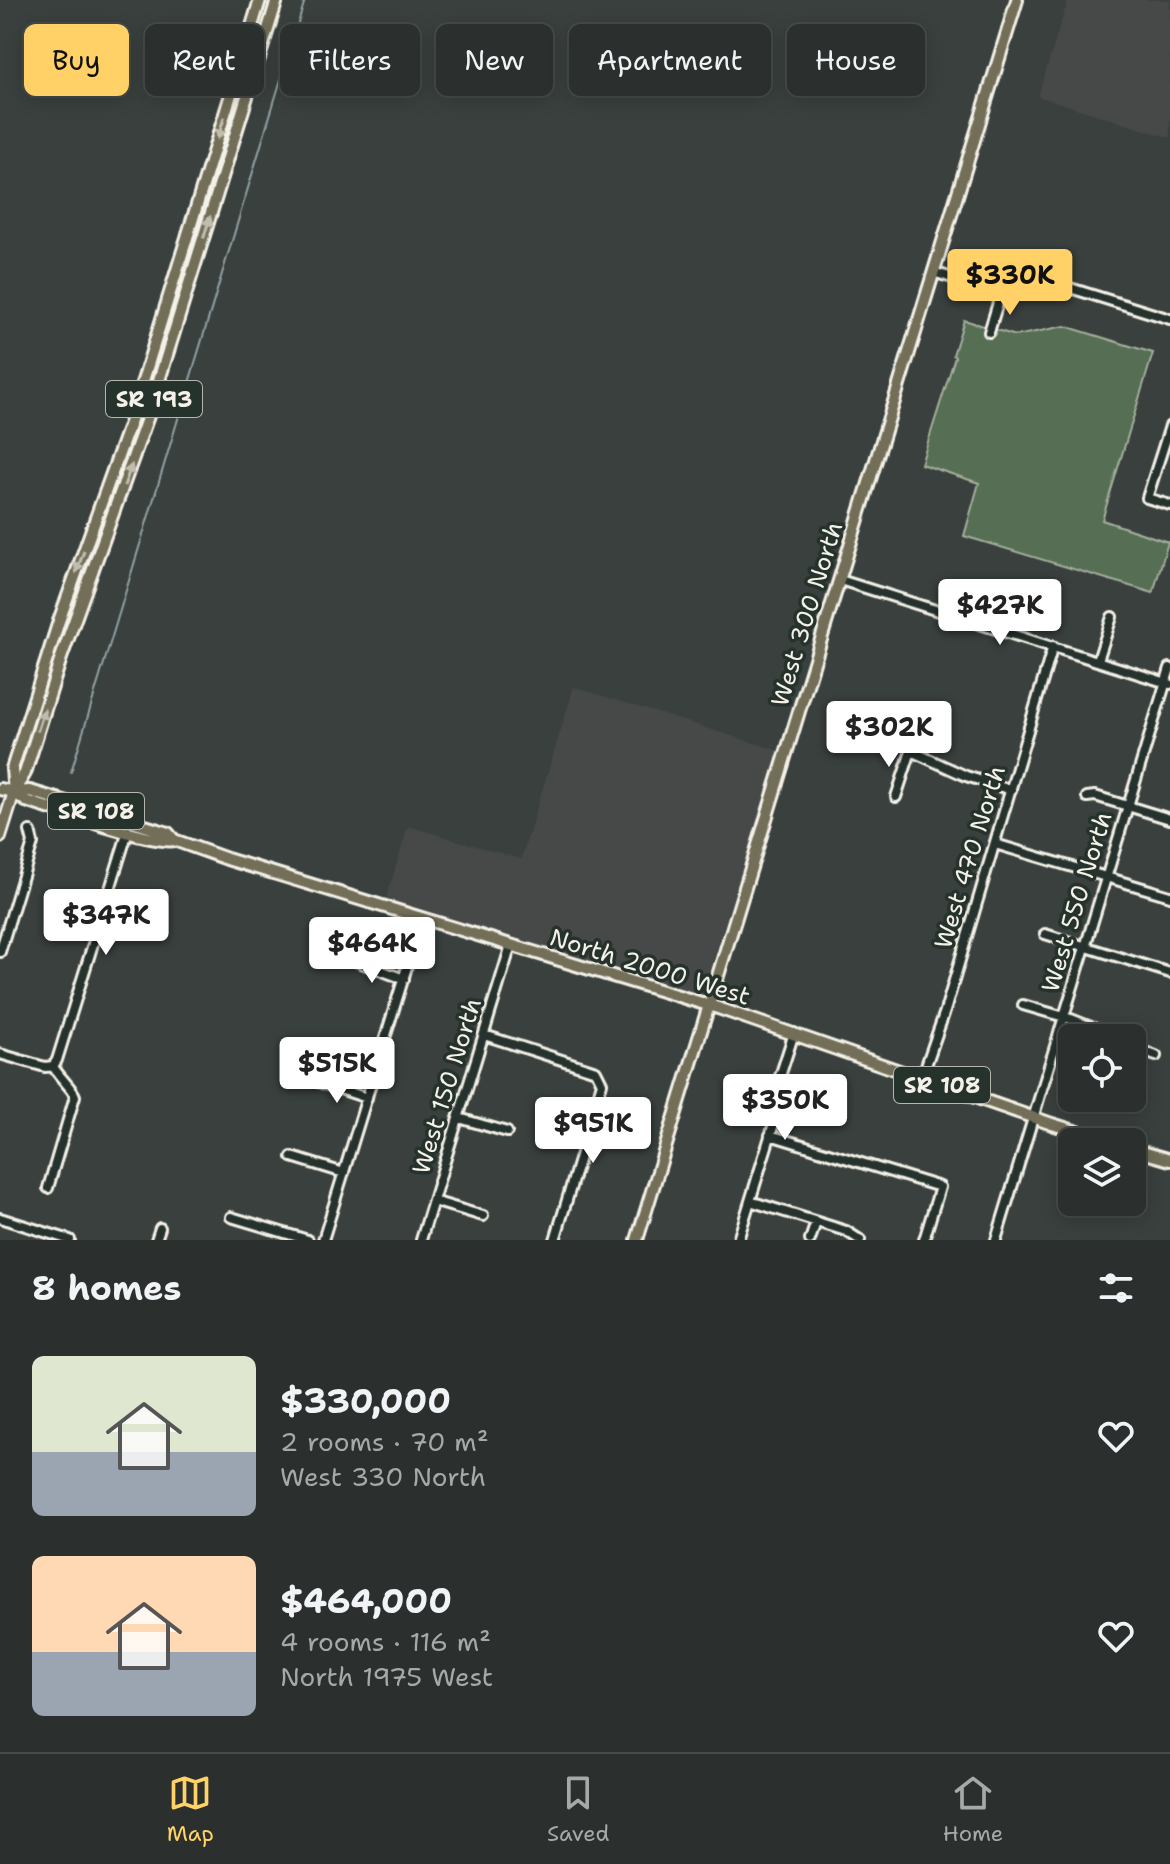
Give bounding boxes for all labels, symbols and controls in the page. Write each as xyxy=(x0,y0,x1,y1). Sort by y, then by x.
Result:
chip: Buy xyxy=(24,24,129,96)
chip: Rent xyxy=(145,24,264,96)
chip: Filters xyxy=(280,24,420,96)
chip: New xyxy=(436,24,553,96)
chip: Apartment xyxy=(569,24,771,96)
chip: House xyxy=(787,24,925,96)
one-way arrow xyxy=(214,116,227,140)
one-way arrow xyxy=(201,215,214,239)
pin: $330K xyxy=(954,249,1066,317)
text: $330K xyxy=(965,257,1055,292)
road number: SR 193 xyxy=(106,381,202,417)
one-way arrow xyxy=(122,463,134,487)
street label: West 300 North xyxy=(764,518,850,710)
one-way arrow xyxy=(73,550,86,574)
pin: $427K xyxy=(944,579,1056,647)
text: $427K xyxy=(956,587,1044,622)
pin: $302K xyxy=(833,701,945,769)
one-way arrow xyxy=(35,708,48,732)
text: $302K xyxy=(845,709,933,744)
street label: West 470 North xyxy=(927,762,1013,952)
road number: SR 108 xyxy=(48,793,144,829)
street label: West 550 North xyxy=(1034,808,1120,996)
pin: $347K xyxy=(50,889,162,957)
text: $347K xyxy=(62,897,150,932)
pin: $464K xyxy=(316,917,428,985)
street label: North 2000 West xyxy=(546,921,754,1013)
text: $464K xyxy=(327,925,417,960)
street label: West 150 North xyxy=(405,994,489,1178)
map controls xyxy=(1058,1024,1146,1216)
button: locate xyxy=(1058,1024,1146,1112)
pin: $515K xyxy=(281,1037,393,1105)
text: $515K xyxy=(298,1045,376,1080)
road number: SR 108 xyxy=(894,1067,990,1103)
pin: $350K xyxy=(729,1074,841,1142)
text: $350K xyxy=(741,1082,829,1117)
pin: $951K xyxy=(537,1097,649,1165)
text: $951K xyxy=(553,1105,633,1140)
button: layers xyxy=(1058,1128,1146,1216)
text: 8 homes xyxy=(32,1265,181,1311)
icon: filters xyxy=(1094,1266,1138,1310)
text: $330,000 xyxy=(280,1378,451,1424)
icon: home xyxy=(96,1388,192,1484)
icon: heart xyxy=(1094,1414,1138,1458)
text: 2 rooms · 70 m² xyxy=(280,1424,489,1459)
text: West 330 North xyxy=(280,1459,486,1494)
text: $464,000 xyxy=(280,1578,452,1624)
icon: home xyxy=(96,1588,192,1684)
icon: heart xyxy=(1094,1614,1138,1658)
text: 4 rooms · 116 m² xyxy=(280,1624,491,1659)
text: North 1975 West xyxy=(280,1659,493,1694)
tab: Map xyxy=(167,1771,214,1848)
tab: Saved xyxy=(547,1771,610,1848)
tab: Home xyxy=(943,1771,1003,1848)

